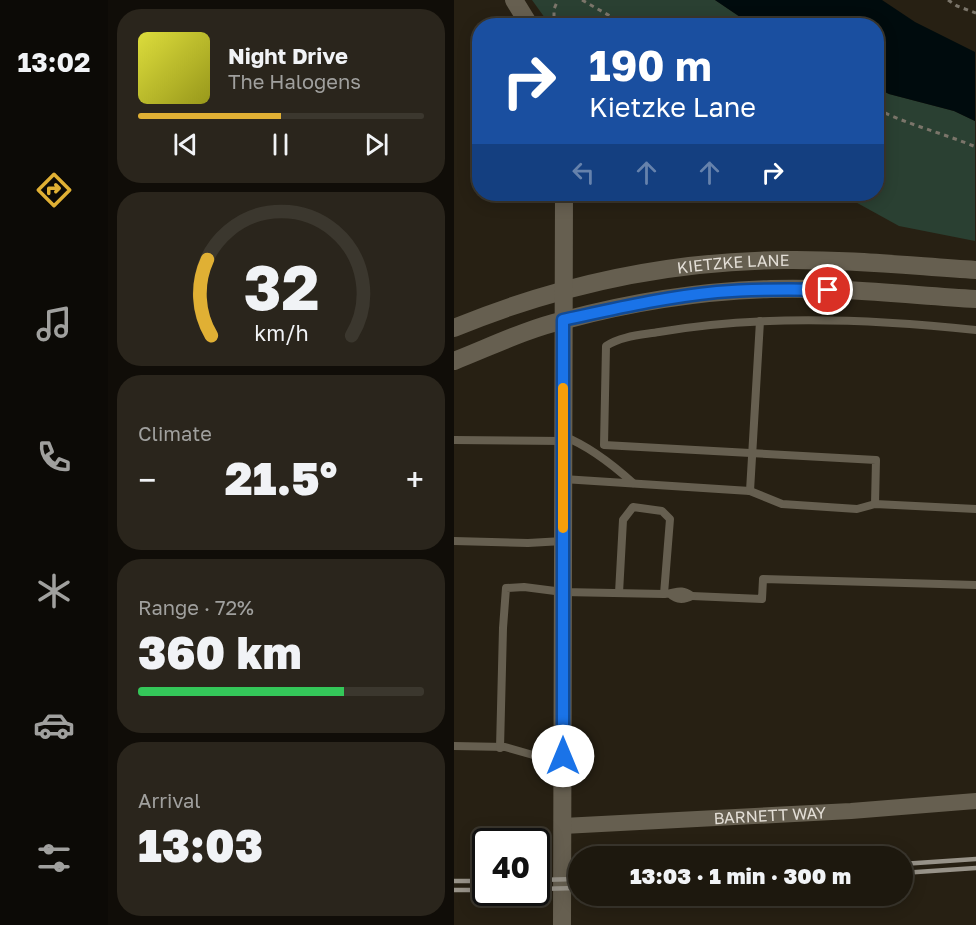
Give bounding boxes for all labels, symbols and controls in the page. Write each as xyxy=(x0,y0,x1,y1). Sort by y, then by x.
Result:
text: 190 m xyxy=(589,40,712,90)
text: Night Drive xyxy=(228,42,348,69)
icon: right xyxy=(490,42,568,120)
text: 13:02 xyxy=(17,46,91,78)
text: The Halogens xyxy=(228,69,361,93)
text: Kietzke Lane xyxy=(589,91,756,123)
icon: previous xyxy=(169,128,202,161)
icon: pause xyxy=(264,128,297,161)
icon: next xyxy=(360,128,393,161)
icon: left xyxy=(567,156,600,189)
icon: ahead xyxy=(630,156,663,189)
icon: ahead xyxy=(693,156,726,189)
icon: right xyxy=(756,156,789,189)
icon: directions xyxy=(33,169,75,211)
text: 32 xyxy=(243,249,319,324)
street label: KIETZKE LANE xyxy=(676,250,790,278)
pin xyxy=(802,264,853,315)
icon: arrive xyxy=(811,273,844,306)
icon: music xyxy=(33,303,75,345)
text: km/h xyxy=(254,321,308,347)
text: Climate xyxy=(138,421,212,445)
icon: phone xyxy=(33,436,75,478)
text: 21.5° xyxy=(225,451,337,505)
text: − xyxy=(138,460,156,499)
text: + xyxy=(406,460,424,499)
icon: climate xyxy=(33,570,75,612)
text: Range · 72% xyxy=(138,595,254,619)
text: 360 km xyxy=(138,625,302,679)
icon: car xyxy=(33,704,75,746)
position arrow xyxy=(531,724,595,788)
text: Arrival xyxy=(138,788,201,812)
street label: BARNETT WAY xyxy=(713,802,827,828)
text: 13:03 xyxy=(138,818,263,872)
speed limit sign: 40 xyxy=(472,828,550,906)
icon: filters xyxy=(33,837,75,879)
text: 13:03 · 1 min · 300 m xyxy=(630,862,851,889)

